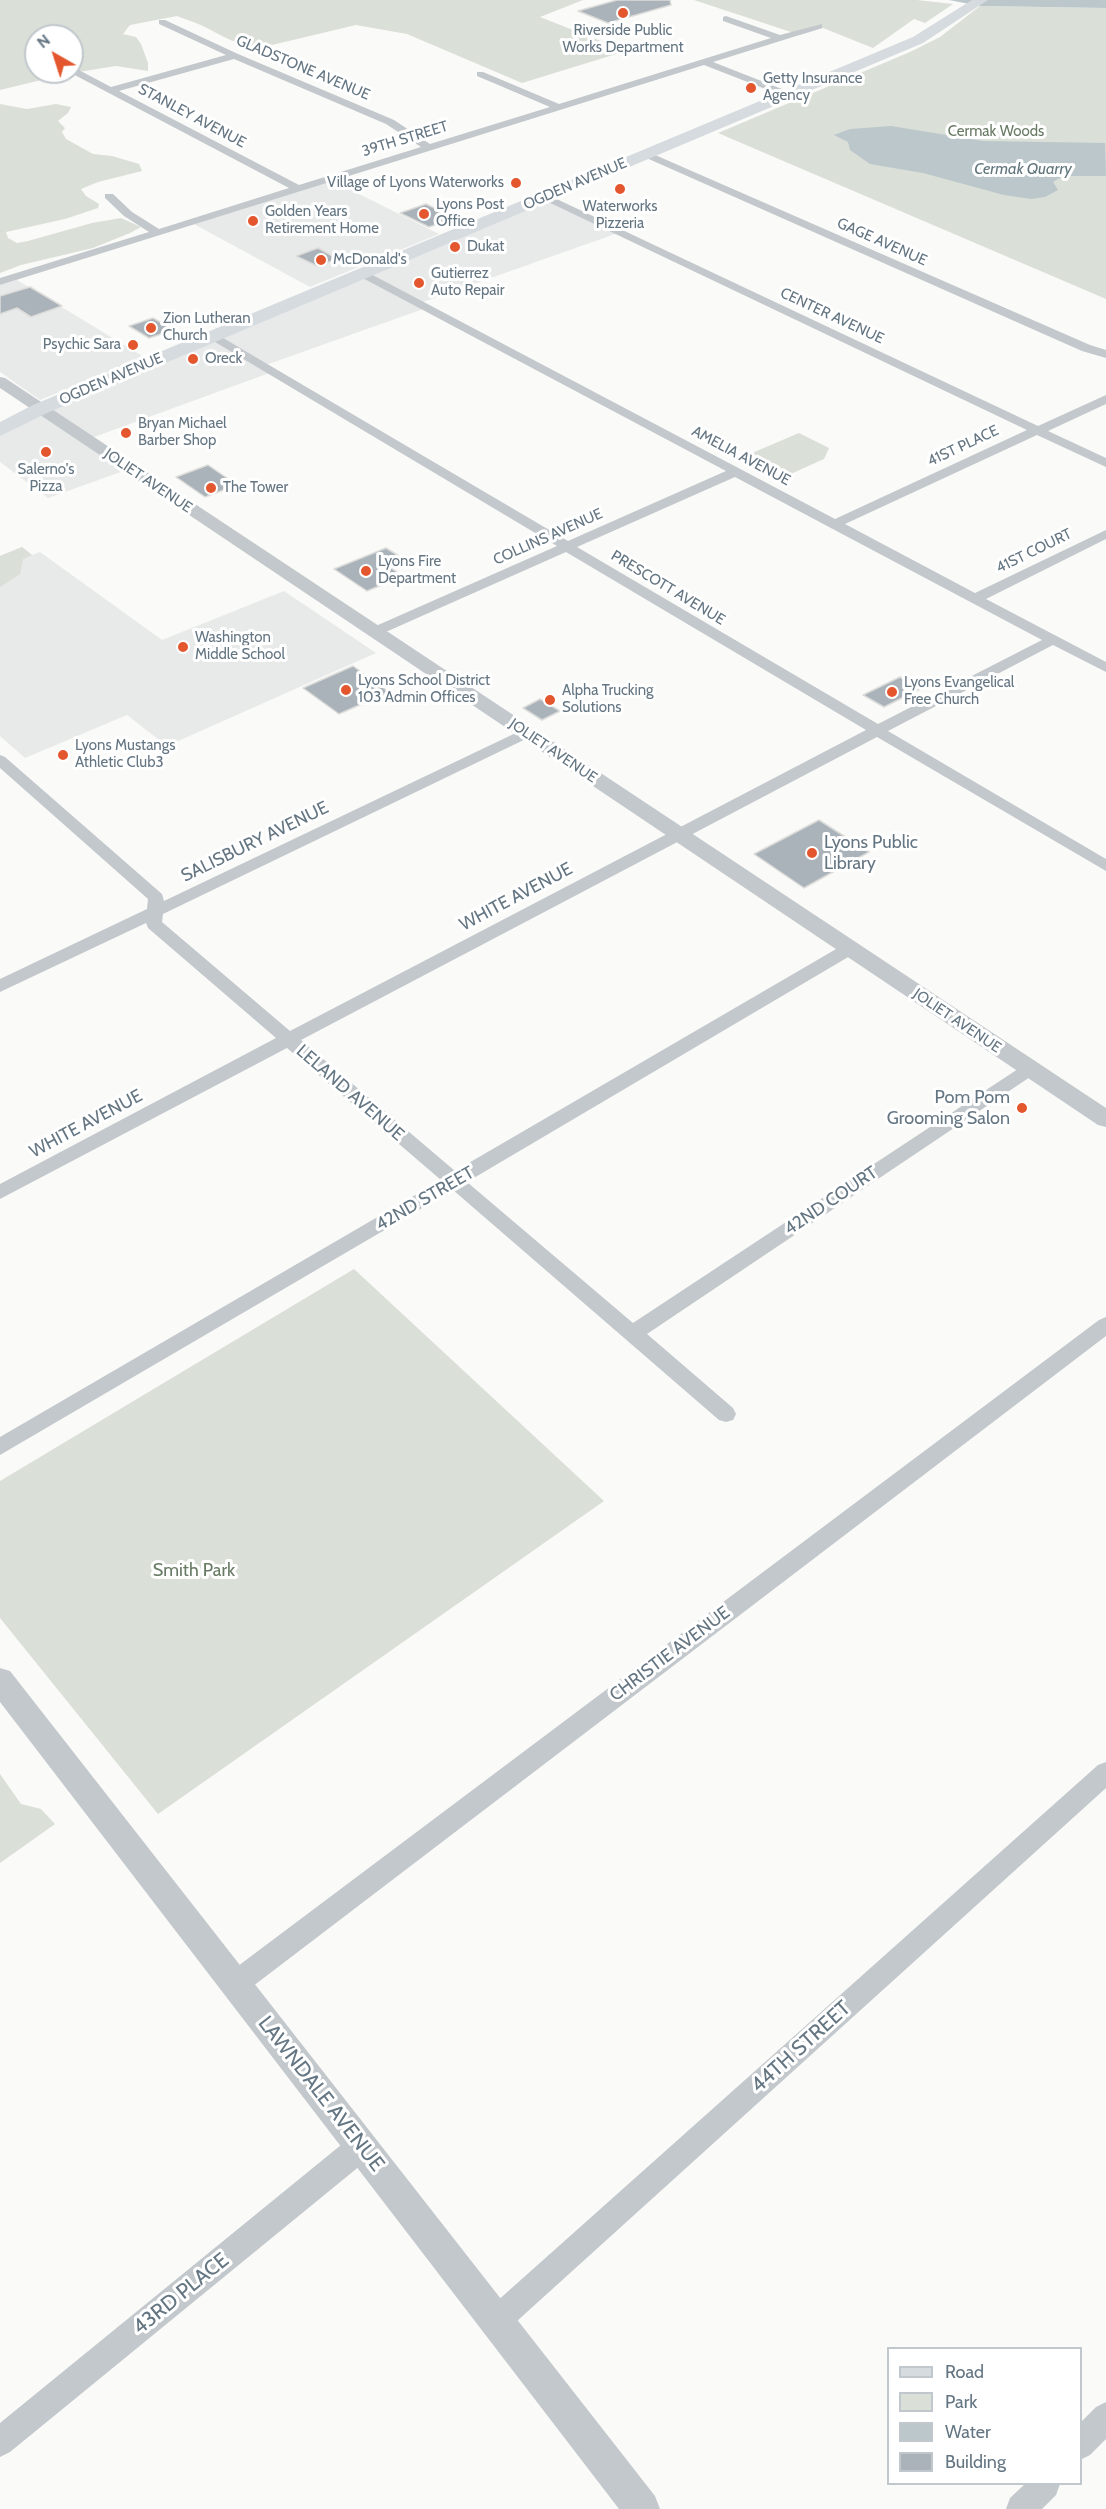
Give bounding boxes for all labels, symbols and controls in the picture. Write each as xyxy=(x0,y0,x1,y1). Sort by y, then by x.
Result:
marker: Riverside Public Works Department xyxy=(616,6,630,20)
place label: Riverside Public Works Department xyxy=(563,22,683,57)
north arrow xyxy=(24,24,84,84)
text: N xyxy=(33,30,54,52)
street label: GLADSTONE AVENUE xyxy=(233,32,373,104)
place label: Getty Insurance Agency xyxy=(763,70,862,105)
street label: STANLEY AVENUE xyxy=(135,80,249,152)
marker: Getty Insurance Agency xyxy=(744,81,758,95)
street label: 39TH STREET xyxy=(360,117,450,161)
park label: Cermak Woods xyxy=(948,123,1044,141)
street label: OGDEN AVENUE xyxy=(521,154,629,214)
water label: Cermak Quarry xyxy=(974,159,1072,179)
place label: Village of Lyons Waterworks xyxy=(327,174,504,192)
marker: Village of Lyons Waterworks xyxy=(509,176,523,190)
marker: Waterworks Pizzeria xyxy=(613,182,627,196)
place label: Lyons Post Office xyxy=(436,196,504,231)
place label: Waterworks Pizzeria xyxy=(583,198,657,233)
place label: Golden Years Retirement Home xyxy=(265,203,379,238)
marker: Lyons Post Office xyxy=(417,207,431,221)
marker: Golden Years Retirement Home xyxy=(246,214,260,228)
street label: GAGE AVENUE xyxy=(834,214,930,270)
place label: Dukat xyxy=(467,238,504,256)
marker: Dukat xyxy=(448,240,462,254)
place label: McDonald's xyxy=(333,251,407,269)
marker: McDonald's xyxy=(314,253,328,267)
place label: Gutierrez Auto Repair xyxy=(431,265,504,300)
marker: Gutierrez Auto Repair xyxy=(412,276,426,290)
street label: CENTER AVENUE xyxy=(777,284,887,348)
place label: Zion Lutheran Church xyxy=(163,310,251,345)
marker: Zion Lutheran Church xyxy=(144,321,158,335)
place label: Psychic Sara xyxy=(43,336,121,354)
marker: Psychic Sara xyxy=(126,338,140,352)
street label: OGDEN AVENUE xyxy=(57,349,165,409)
place label: Oreck xyxy=(205,350,242,368)
marker: Oreck xyxy=(186,352,200,366)
place label: Bryan Michael Barber Shop xyxy=(138,415,227,450)
street label: AMELIA AVENUE xyxy=(689,422,793,490)
street label: 41ST PLACE xyxy=(925,422,1001,470)
marker: Bryan Michael Barber Shop xyxy=(119,426,133,440)
marker: Salerno's Pizza xyxy=(39,445,53,459)
street label: JOLIET AVENUE xyxy=(101,445,195,517)
place label: Salerno's Pizza xyxy=(18,461,74,496)
place label: The Tower xyxy=(223,479,288,497)
marker: The Tower xyxy=(204,481,218,495)
street label: COLLINS AVENUE xyxy=(491,505,605,569)
street label: 41ST COURT xyxy=(993,525,1075,577)
street label: PRESCOTT AVENUE xyxy=(608,547,728,629)
place label: Lyons Fire Department xyxy=(378,553,456,588)
marker: Lyons Fire Department xyxy=(359,564,373,578)
place label: Washington Middle School xyxy=(195,629,285,664)
marker: Washington Middle School xyxy=(176,640,190,654)
place label: Lyons School District 103 Admin Offices xyxy=(358,672,490,707)
place label: Lyons Evangelical Free Church xyxy=(904,674,1014,709)
place label: Alpha Trucking Solutions xyxy=(562,682,654,717)
marker: Lyons School District 103 Admin Offices xyxy=(339,683,353,697)
marker: Lyons Evangelical Free Church xyxy=(885,685,899,699)
marker: Alpha Trucking Solutions xyxy=(543,693,557,707)
street label: JOLIET AVENUE xyxy=(506,715,600,787)
place label: Lyons Mustangs Athletic Club3 xyxy=(75,737,175,772)
marker: Lyons Mustangs Athletic Club3 xyxy=(56,748,70,762)
street label: SALISBURY AVENUE xyxy=(178,797,332,887)
place label: Lyons Public Library xyxy=(824,832,918,874)
marker: Lyons Public Library xyxy=(805,846,819,860)
street label: WHITE AVENUE xyxy=(456,858,576,936)
street label: JOLIET AVENUE xyxy=(910,985,1004,1057)
street label: LELAND AVENUE xyxy=(292,1040,408,1146)
street label: WHITE AVENUE xyxy=(26,1085,146,1163)
place label: Pom Pom Grooming Salon xyxy=(887,1087,1010,1130)
marker: Pom Pom Grooming Salon xyxy=(1015,1101,1029,1115)
street label: 42ND STREET xyxy=(372,1162,478,1236)
street label: 42ND COURT xyxy=(780,1162,882,1240)
park label: Smith Park xyxy=(153,1560,235,1582)
street label: CHRISTIE AVENUE xyxy=(606,1602,734,1706)
street label: 44TH STREET xyxy=(746,1996,856,2098)
street label: LAWNDALE AVENUE xyxy=(253,2011,389,2177)
street label: 43RD PLACE xyxy=(128,2248,234,2340)
legend xyxy=(887,2347,1082,2485)
text: Road xyxy=(945,2361,984,2383)
text: Park xyxy=(945,2391,977,2413)
text: Water xyxy=(945,2421,991,2443)
text: Building xyxy=(945,2451,1006,2473)

